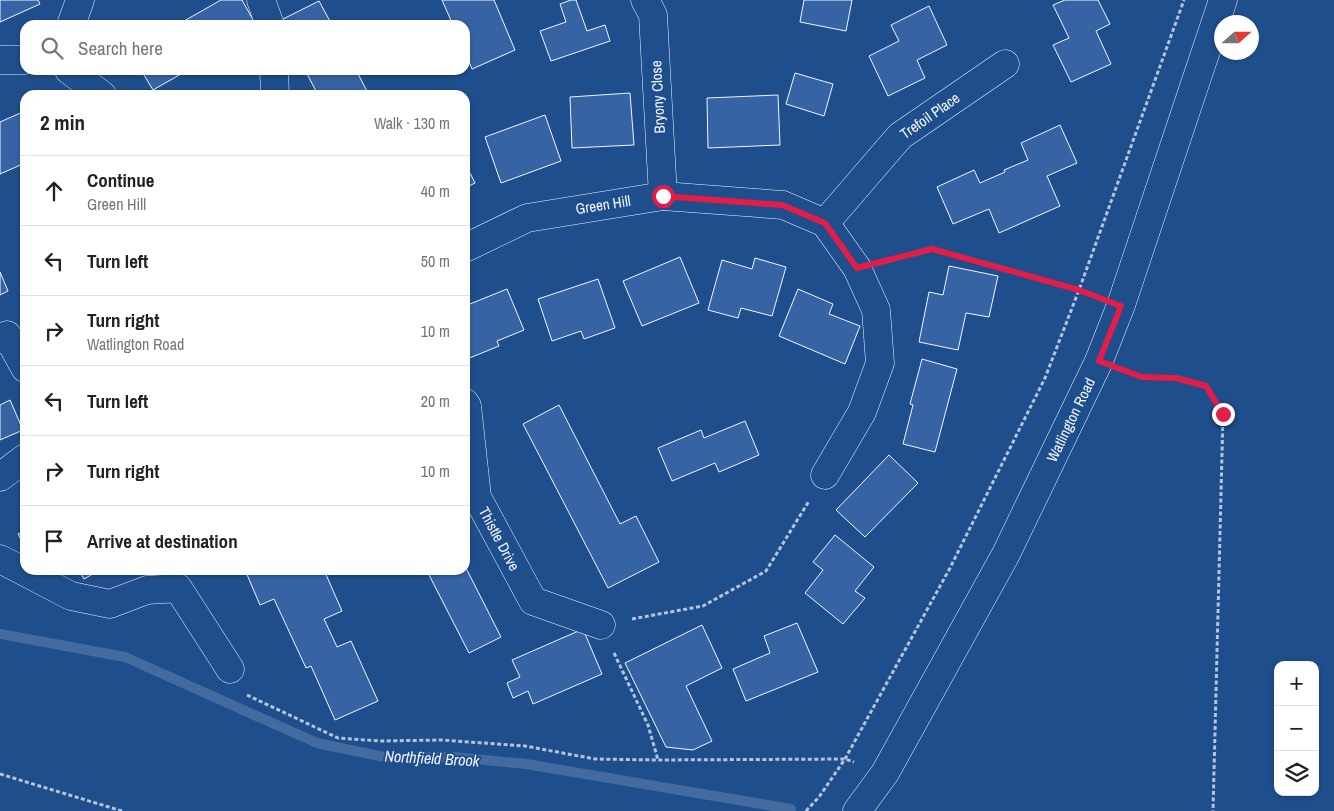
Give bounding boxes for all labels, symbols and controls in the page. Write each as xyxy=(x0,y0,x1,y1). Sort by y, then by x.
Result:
north arrow xyxy=(1214,15,1259,60)
search box xyxy=(20,20,470,75)
icon: search xyxy=(38,34,66,62)
text: Search here xyxy=(78,35,163,61)
street label: Bryony Close xyxy=(645,60,670,134)
street label: Trefoil Place xyxy=(896,87,964,144)
text: 2 min xyxy=(40,108,85,137)
text: Walk · 130 m xyxy=(374,112,450,134)
text: Continue xyxy=(87,167,155,193)
icon: ahead xyxy=(40,177,68,205)
text: 40 m xyxy=(421,180,450,202)
route start xyxy=(652,185,675,208)
street label: Green Hill xyxy=(574,190,632,219)
text: Green Hill xyxy=(87,193,146,215)
icon: left xyxy=(40,247,68,275)
text: Turn left xyxy=(87,248,148,274)
text: 50 m xyxy=(421,250,450,272)
text: Turn right xyxy=(87,307,159,333)
icon: right xyxy=(40,317,68,345)
text: 10 m xyxy=(421,320,450,342)
text: Watlington Road xyxy=(87,333,184,355)
street label: Watlington Road xyxy=(1041,374,1100,465)
icon: left xyxy=(40,387,68,415)
text: Turn left xyxy=(87,388,148,414)
text: 20 m xyxy=(421,390,450,412)
route end xyxy=(1212,403,1235,426)
icon: right xyxy=(40,457,68,485)
text: Turn right xyxy=(87,458,159,484)
text: 10 m xyxy=(421,460,450,482)
street label: Thistle Drive xyxy=(474,503,525,575)
icon: arrive xyxy=(40,527,68,555)
text: Arrive at destination xyxy=(87,528,238,554)
map controls xyxy=(1274,661,1319,796)
button: + xyxy=(1274,661,1319,706)
button: − xyxy=(1274,706,1319,751)
water label: Northfield Brook xyxy=(384,745,480,771)
button: layers xyxy=(1274,751,1319,796)

